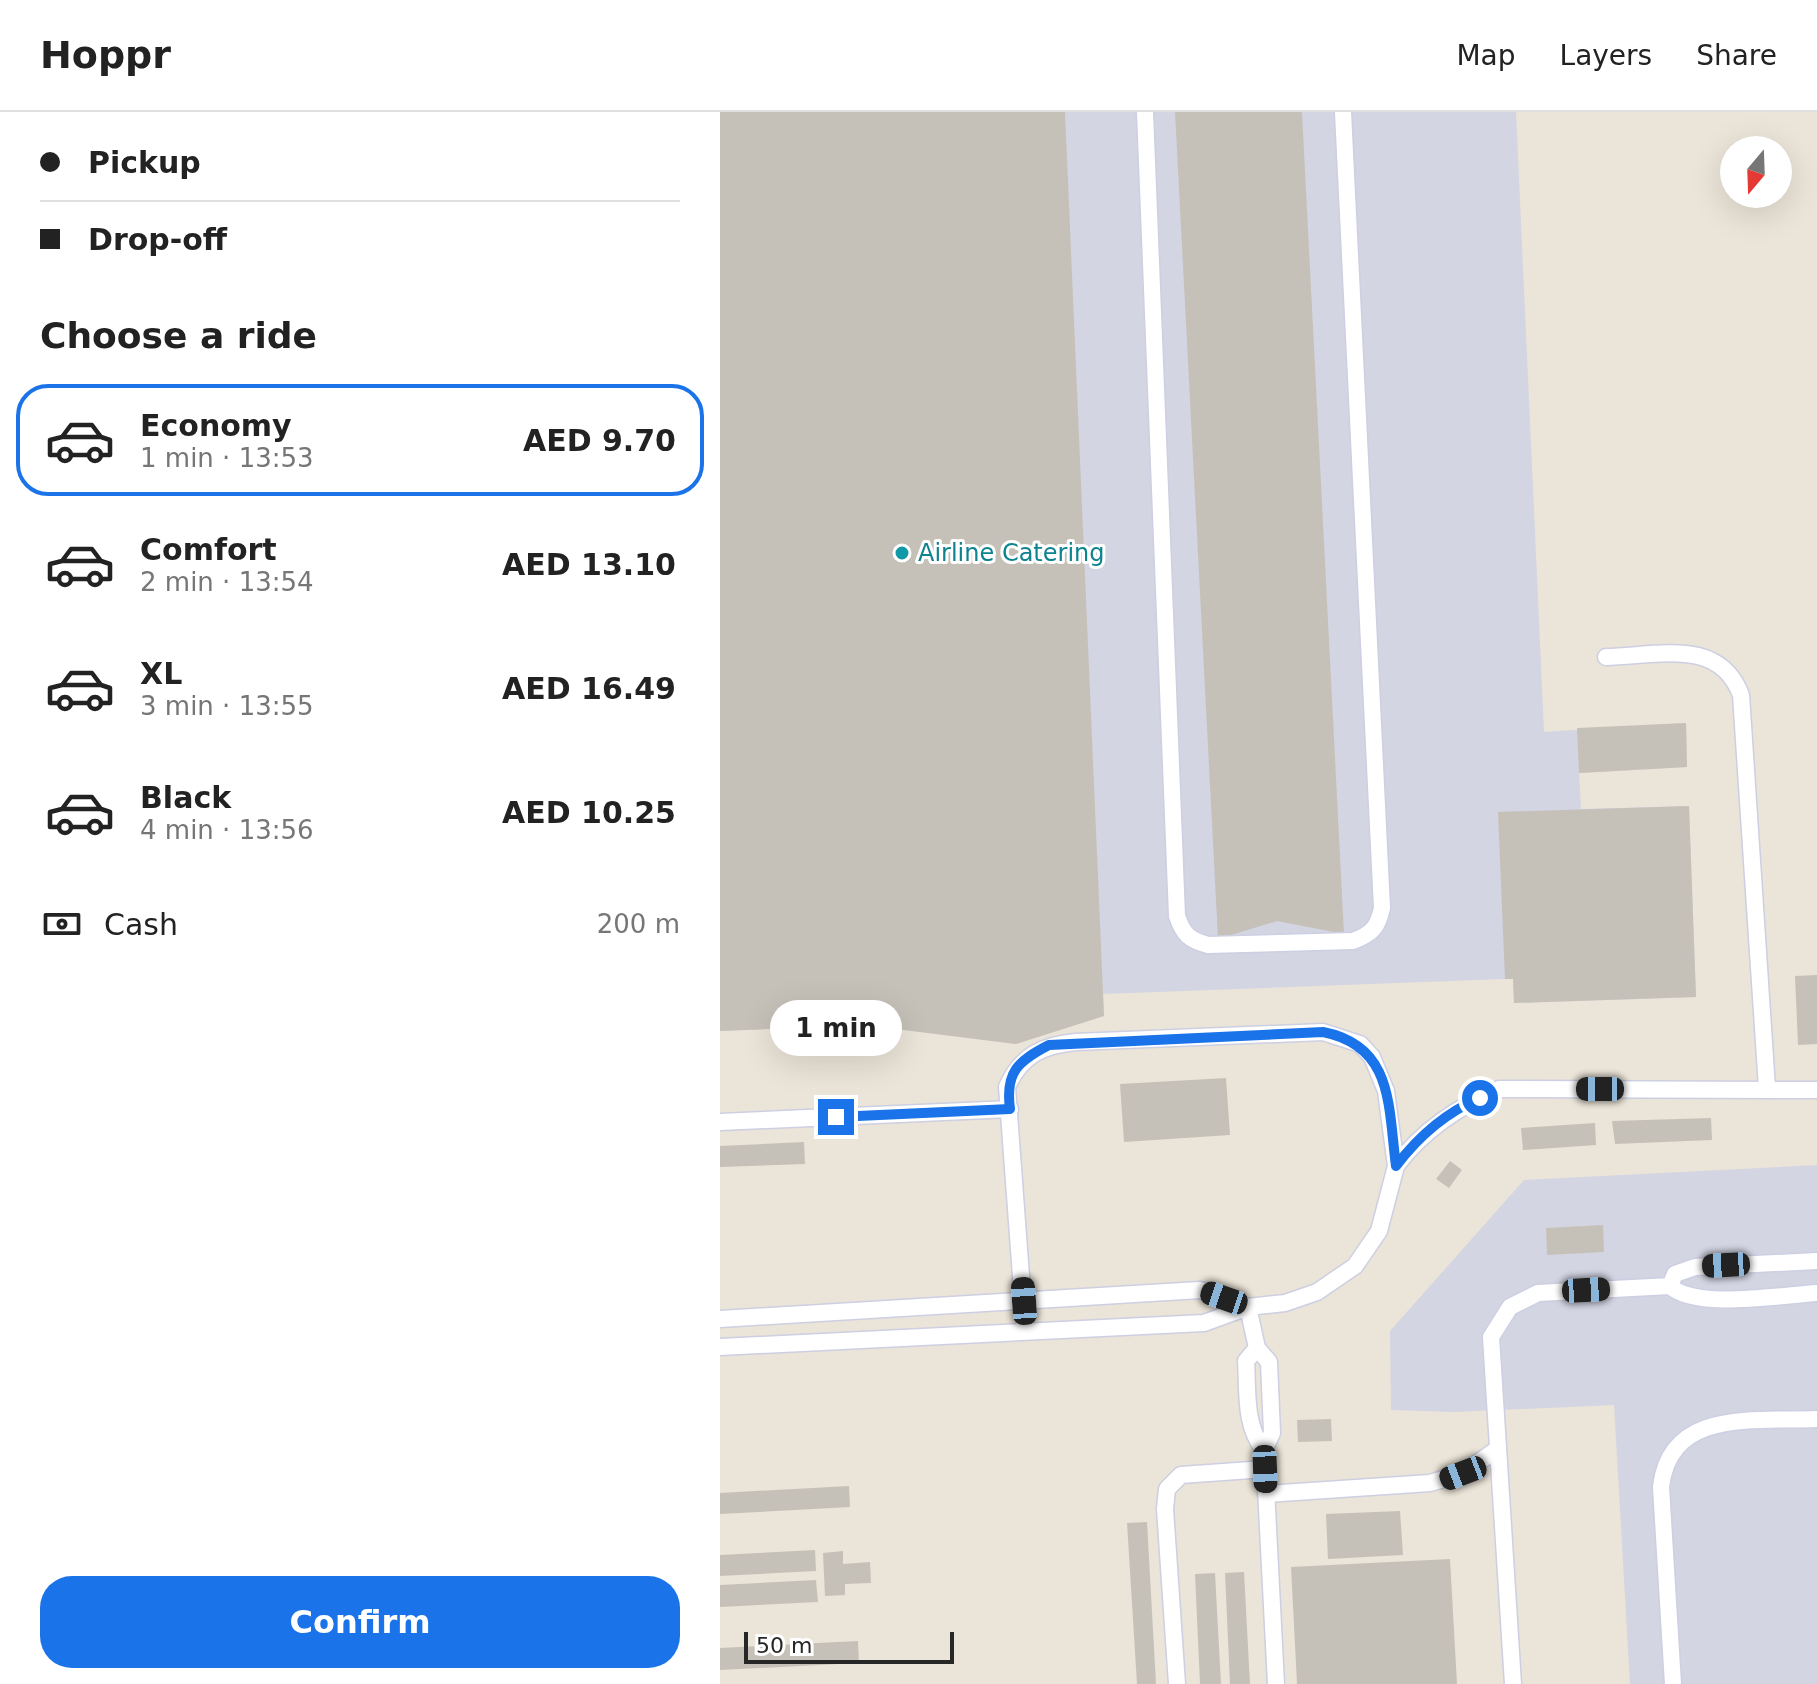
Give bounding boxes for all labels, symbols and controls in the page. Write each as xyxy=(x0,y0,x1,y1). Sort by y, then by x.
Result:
text: Hoppr xyxy=(40,33,171,77)
text: Map xyxy=(1456,39,1516,72)
text: Layers xyxy=(1560,39,1652,72)
text: Share xyxy=(1696,39,1777,72)
north arrow xyxy=(1720,136,1792,208)
map controls xyxy=(1720,136,1792,208)
text: Pickup xyxy=(88,145,201,180)
text: Drop-off xyxy=(88,222,227,257)
text: Choose a ride xyxy=(40,315,317,356)
icon: car xyxy=(44,404,116,476)
text: Economy xyxy=(140,408,292,443)
text: AED 9.70 xyxy=(523,423,676,458)
text: 1 min · 13:53 xyxy=(140,443,314,473)
icon: car xyxy=(44,528,116,600)
text: Comfort xyxy=(140,532,277,567)
place label: Airline Catering xyxy=(918,539,1105,567)
marker: Airline Catering xyxy=(893,544,911,562)
text: AED 13.10 xyxy=(502,547,676,582)
text: 2 min · 13:54 xyxy=(140,567,314,597)
icon: car xyxy=(44,652,116,724)
text: XL xyxy=(140,656,182,691)
text: AED 16.49 xyxy=(502,671,676,706)
text: 3 min · 13:55 xyxy=(140,691,314,721)
icon: car xyxy=(44,776,116,848)
text: Black xyxy=(140,780,231,815)
text: AED 10.25 xyxy=(502,795,676,830)
text: 4 min · 13:56 xyxy=(140,815,314,845)
icon: cash xyxy=(40,902,84,946)
text: Cash xyxy=(104,907,178,942)
text: 200 m xyxy=(597,909,680,939)
callout: 1 min xyxy=(770,1001,902,1057)
text: 1 min xyxy=(795,1013,877,1043)
car xyxy=(1576,1077,1624,1101)
route start xyxy=(1462,1080,1498,1116)
route end xyxy=(818,1099,854,1135)
car xyxy=(1701,1252,1751,1278)
car xyxy=(1010,1276,1038,1326)
car xyxy=(1561,1277,1611,1303)
car xyxy=(1197,1279,1251,1317)
car xyxy=(1252,1445,1278,1493)
car xyxy=(1436,1453,1490,1493)
button: Confirm xyxy=(40,1576,680,1668)
scale bar xyxy=(744,1628,954,1664)
text: 50 m xyxy=(756,1633,812,1658)

